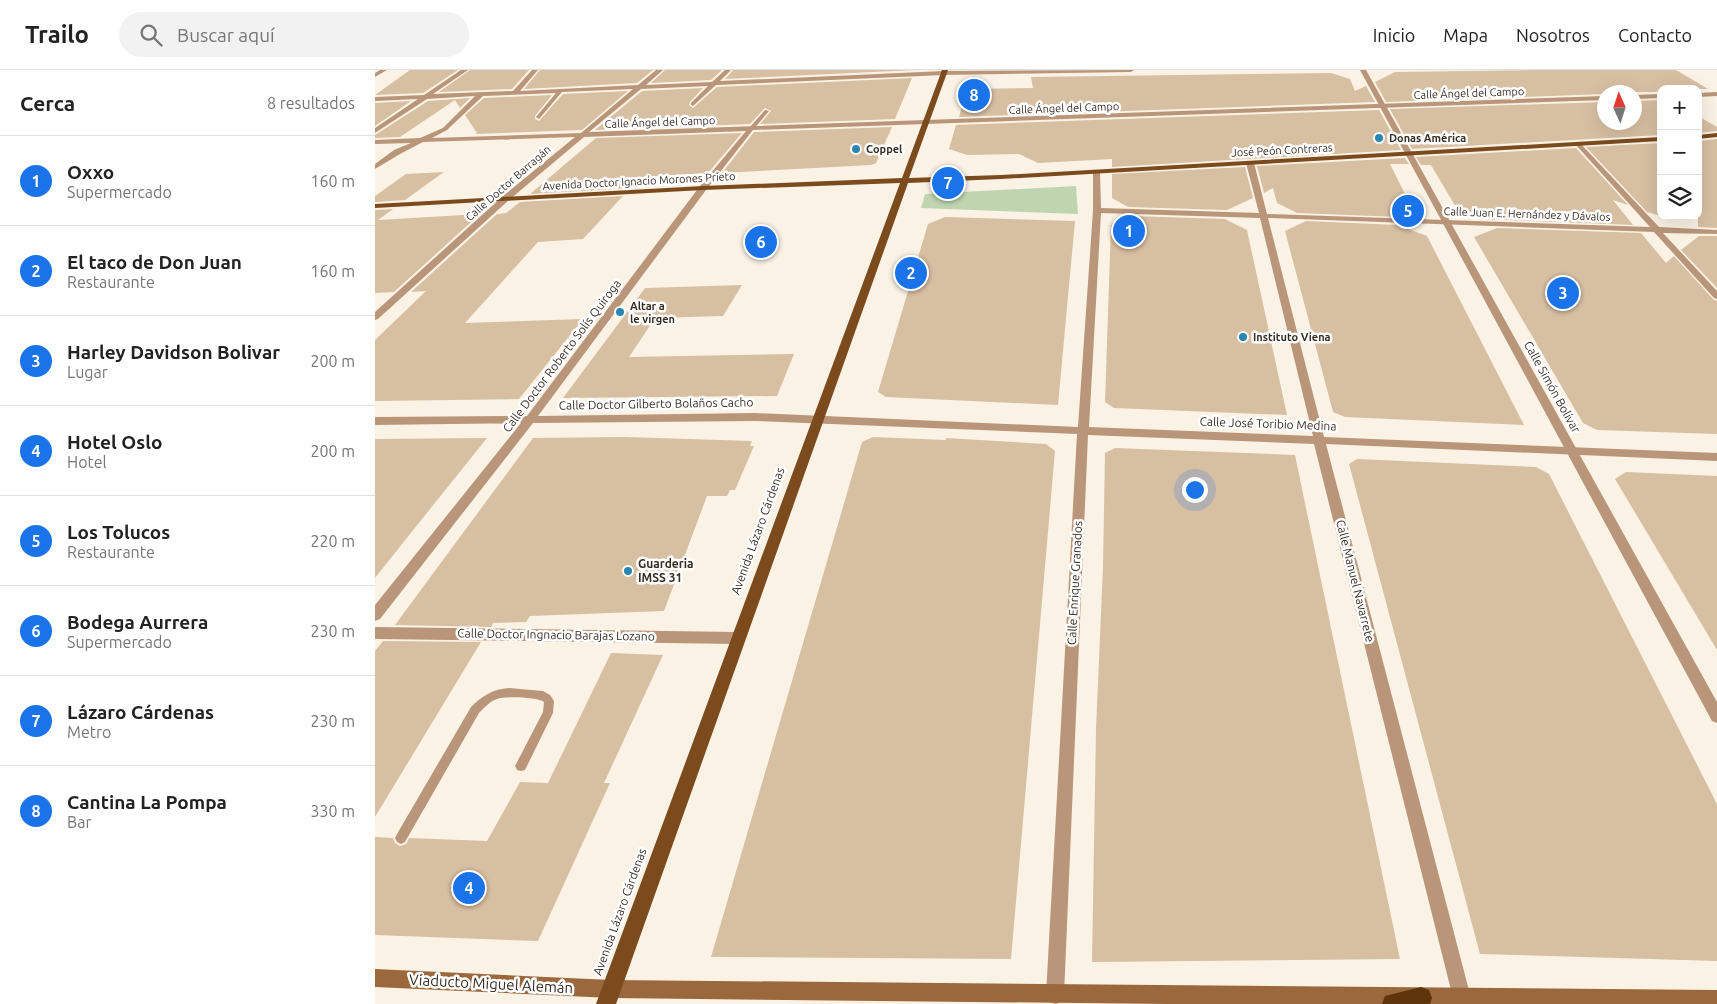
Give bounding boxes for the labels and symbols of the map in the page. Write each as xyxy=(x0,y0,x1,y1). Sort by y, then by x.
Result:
pin: 8 xyxy=(958,76,990,114)
street label: Calle Ángel del Campo xyxy=(1413,84,1525,101)
north arrow xyxy=(1597,85,1642,130)
street label: Calle Ángel del Campo xyxy=(1008,99,1120,116)
street label: Calle Ángel del Campo xyxy=(604,113,716,130)
marker: Donas América xyxy=(1373,132,1385,144)
place label: Donas América xyxy=(1389,132,1466,144)
street label: José Peón Contreras xyxy=(1231,141,1333,159)
street label: Calle Doctor Barragán xyxy=(463,143,553,223)
marker: Coppel xyxy=(850,143,862,155)
place label: Coppel xyxy=(866,143,903,155)
pin: 7 xyxy=(932,164,964,202)
street label: Avenida Doctor Ignacio Morones Prieto xyxy=(542,170,736,192)
pin: 5 xyxy=(1392,192,1424,230)
street label: Calle Juan E. Hernández y Dávalos xyxy=(1443,205,1611,223)
pin: 1 xyxy=(1113,212,1145,250)
pin: 6 xyxy=(745,223,777,261)
pin: 2 xyxy=(895,254,927,292)
pin: 3 xyxy=(1547,274,1579,312)
street label: Calle Doctor Roberto Solís Quiroga xyxy=(500,277,623,434)
place label: Altar a le virgen xyxy=(630,300,675,325)
marker: Altar a le virgen xyxy=(614,306,626,318)
marker: Instituto Viena xyxy=(1237,331,1249,343)
place label: Instituto Viena xyxy=(1253,331,1331,343)
street label: Calle Simón Bolívar xyxy=(1522,339,1583,435)
street label: Calle Doctor Gilberto Bolaños Cacho xyxy=(559,395,753,412)
street label: Calle José Toribio Medina xyxy=(1199,415,1337,432)
street label: Avenida Lázaro Cárdenas xyxy=(729,466,787,596)
your location xyxy=(1182,477,1208,503)
street label: Calle Manuel Navarrete xyxy=(1334,518,1377,643)
street label: Calle Enrique Granados xyxy=(1065,521,1084,645)
place label: Guarderia IMSS 31 xyxy=(638,557,694,584)
marker: Guarderia IMSS 31 xyxy=(622,565,634,577)
street label: Calle Doctor Ingnacio Barajas Lozano xyxy=(457,626,655,643)
street label: Avenida Lázaro Cárdenas xyxy=(591,847,649,977)
pin: 4 xyxy=(453,869,485,907)
street label: Viaducto Miguel Alemán xyxy=(408,971,574,996)

